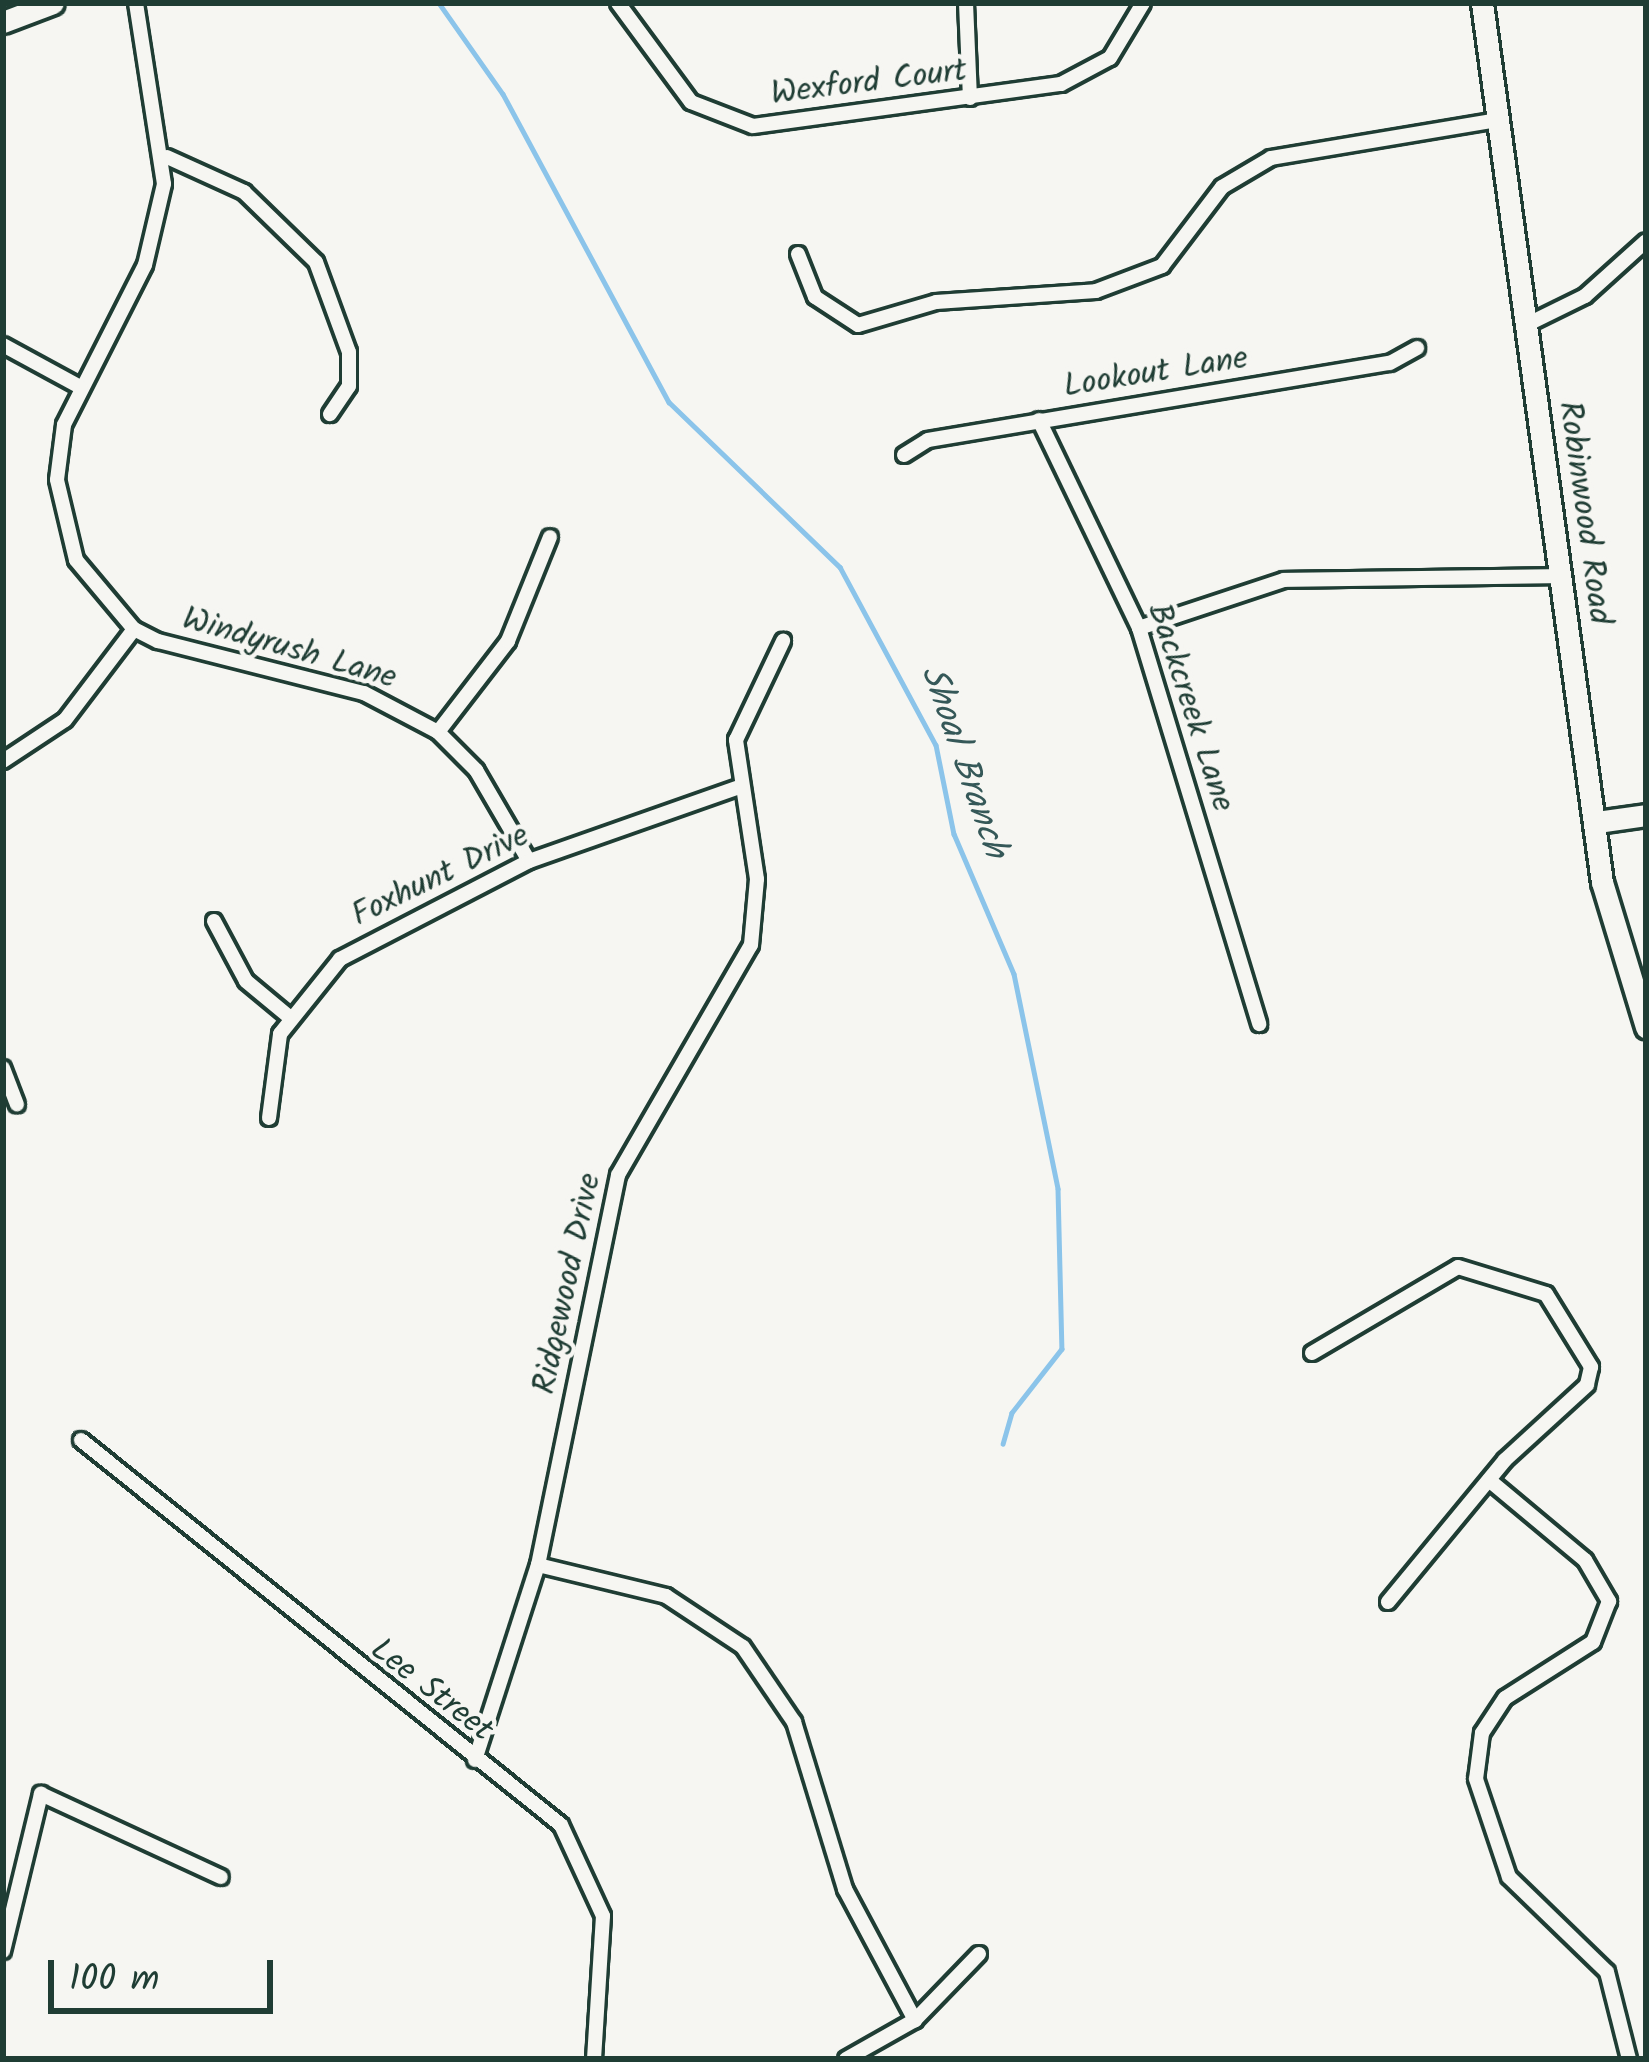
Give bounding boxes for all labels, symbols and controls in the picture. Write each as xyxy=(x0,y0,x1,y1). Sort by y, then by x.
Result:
street label: Wexford Court xyxy=(769,52,969,116)
street label: Lookout Lane xyxy=(1061,340,1251,408)
street label: Robinwood Road xyxy=(1548,399,1618,627)
street label: Backcreek Lane xyxy=(1137,599,1241,817)
street label: Windyrush Lane xyxy=(177,601,401,699)
water label: Shoal Branch xyxy=(910,660,1016,864)
street label: Foxhunt Drive xyxy=(346,817,536,937)
street label: Ridgewood Drive xyxy=(526,1170,612,1398)
street label: Lee Street xyxy=(362,1631,500,1751)
scale bar xyxy=(54,1936,279,2010)
text: 100 m xyxy=(69,1952,159,2009)

